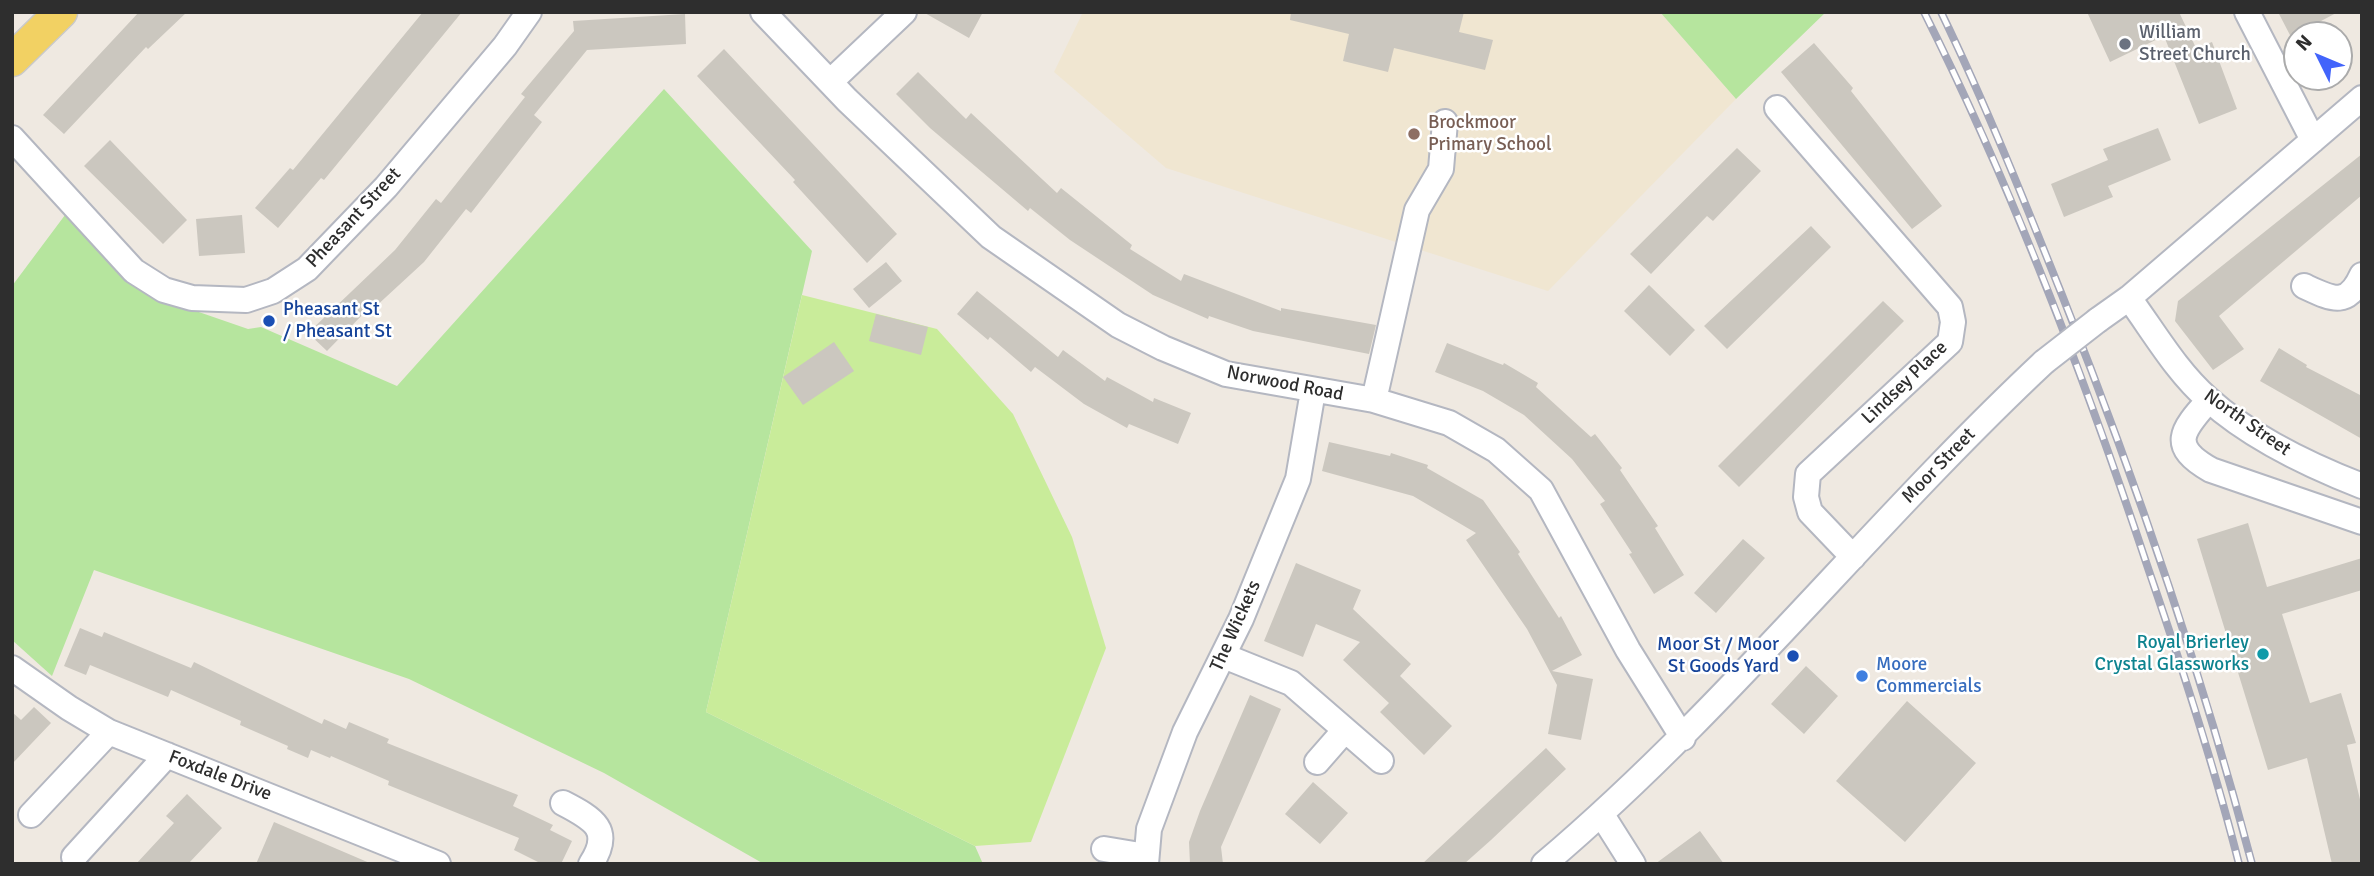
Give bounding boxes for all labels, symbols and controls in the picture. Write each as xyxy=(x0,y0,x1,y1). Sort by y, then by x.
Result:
north arrow xyxy=(2283,21,2353,91)
place label: William Street Church xyxy=(2139,22,2251,66)
text: N xyxy=(2291,30,2317,56)
marker: William Street Church xyxy=(2117,36,2133,52)
place label: Brockmoor Primary School xyxy=(1428,112,1551,156)
marker: Brockmoor Primary School xyxy=(1406,126,1422,142)
street label: Pheasant Street xyxy=(302,163,406,273)
place label: Pheasant St / Pheasant St xyxy=(283,299,392,343)
marker: Pheasant St / Pheasant St xyxy=(261,313,277,329)
street label: Lindsey Place xyxy=(1857,337,1953,429)
street label: Norwood Road xyxy=(1225,362,1345,406)
street label: North Street xyxy=(2199,385,2295,461)
street label: Moor Street xyxy=(1898,424,1980,508)
street label: The Wickets xyxy=(1206,577,1266,675)
place label: Royal Brierley Crystal Glassworks xyxy=(2095,632,2249,676)
place label: Moor St / Moor St Goods Yard xyxy=(1657,634,1779,678)
marker: Royal Brierley Crystal Glassworks xyxy=(2255,646,2271,662)
marker: Moor St / Moor St Goods Yard xyxy=(1785,648,1801,664)
place label: Moore Commercials xyxy=(1876,654,1981,698)
marker: Moore Commercials xyxy=(1854,668,1870,684)
street label: Foxdale Drive xyxy=(165,746,275,806)

